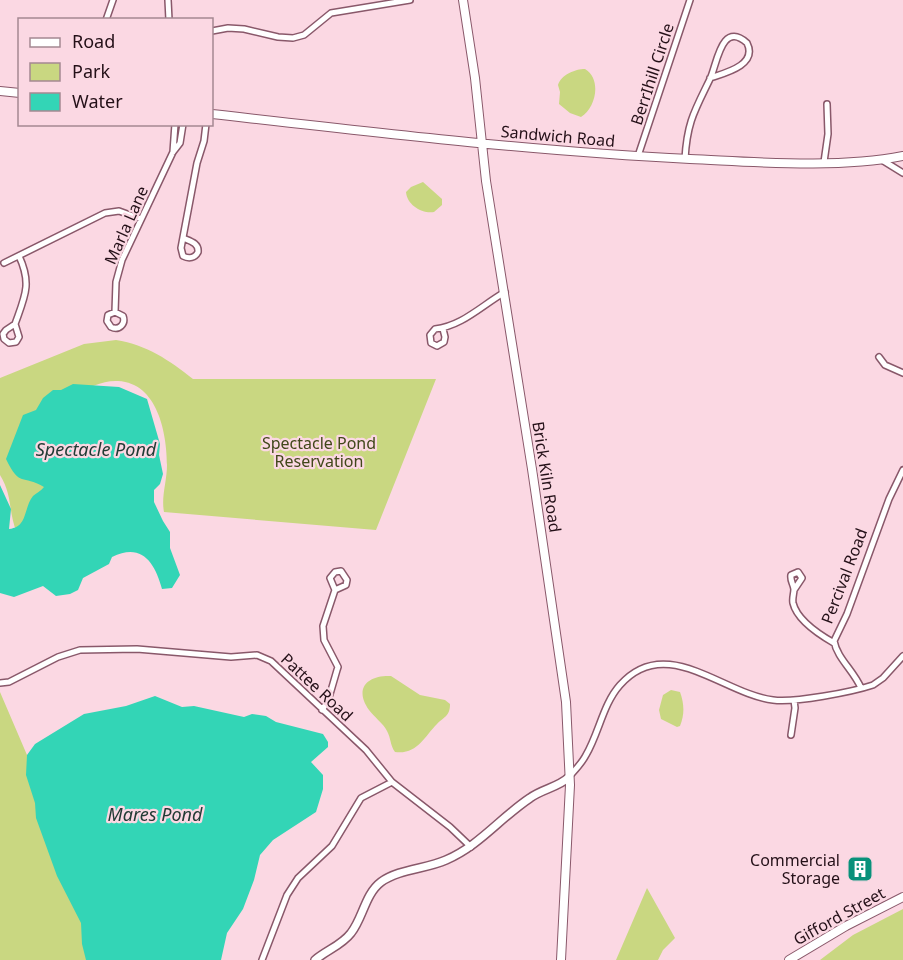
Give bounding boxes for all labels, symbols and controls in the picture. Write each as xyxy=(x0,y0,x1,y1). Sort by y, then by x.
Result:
legend xyxy=(18,18,213,126)
street label: BerrIhill Circle xyxy=(625,20,679,128)
text: Road xyxy=(72,29,115,53)
text: Park xyxy=(72,59,110,83)
text: Water xyxy=(72,89,123,113)
street label: Sandwich Road xyxy=(500,120,616,152)
street label: Marla Lane xyxy=(99,182,153,268)
street label: Brick Kiln Road xyxy=(527,420,567,534)
park label: Spectacle Pond Reservation xyxy=(262,432,376,472)
water label: Spectacle Pond xyxy=(36,437,157,461)
street label: Percival Road xyxy=(816,525,872,627)
street label: Pattee Road xyxy=(276,648,358,726)
water label: Mares Pond xyxy=(108,802,203,826)
place label: Commercial Storage xyxy=(750,849,840,889)
building icon: Commercial Storage xyxy=(845,854,875,884)
street label: Gifford Street xyxy=(789,882,889,950)

